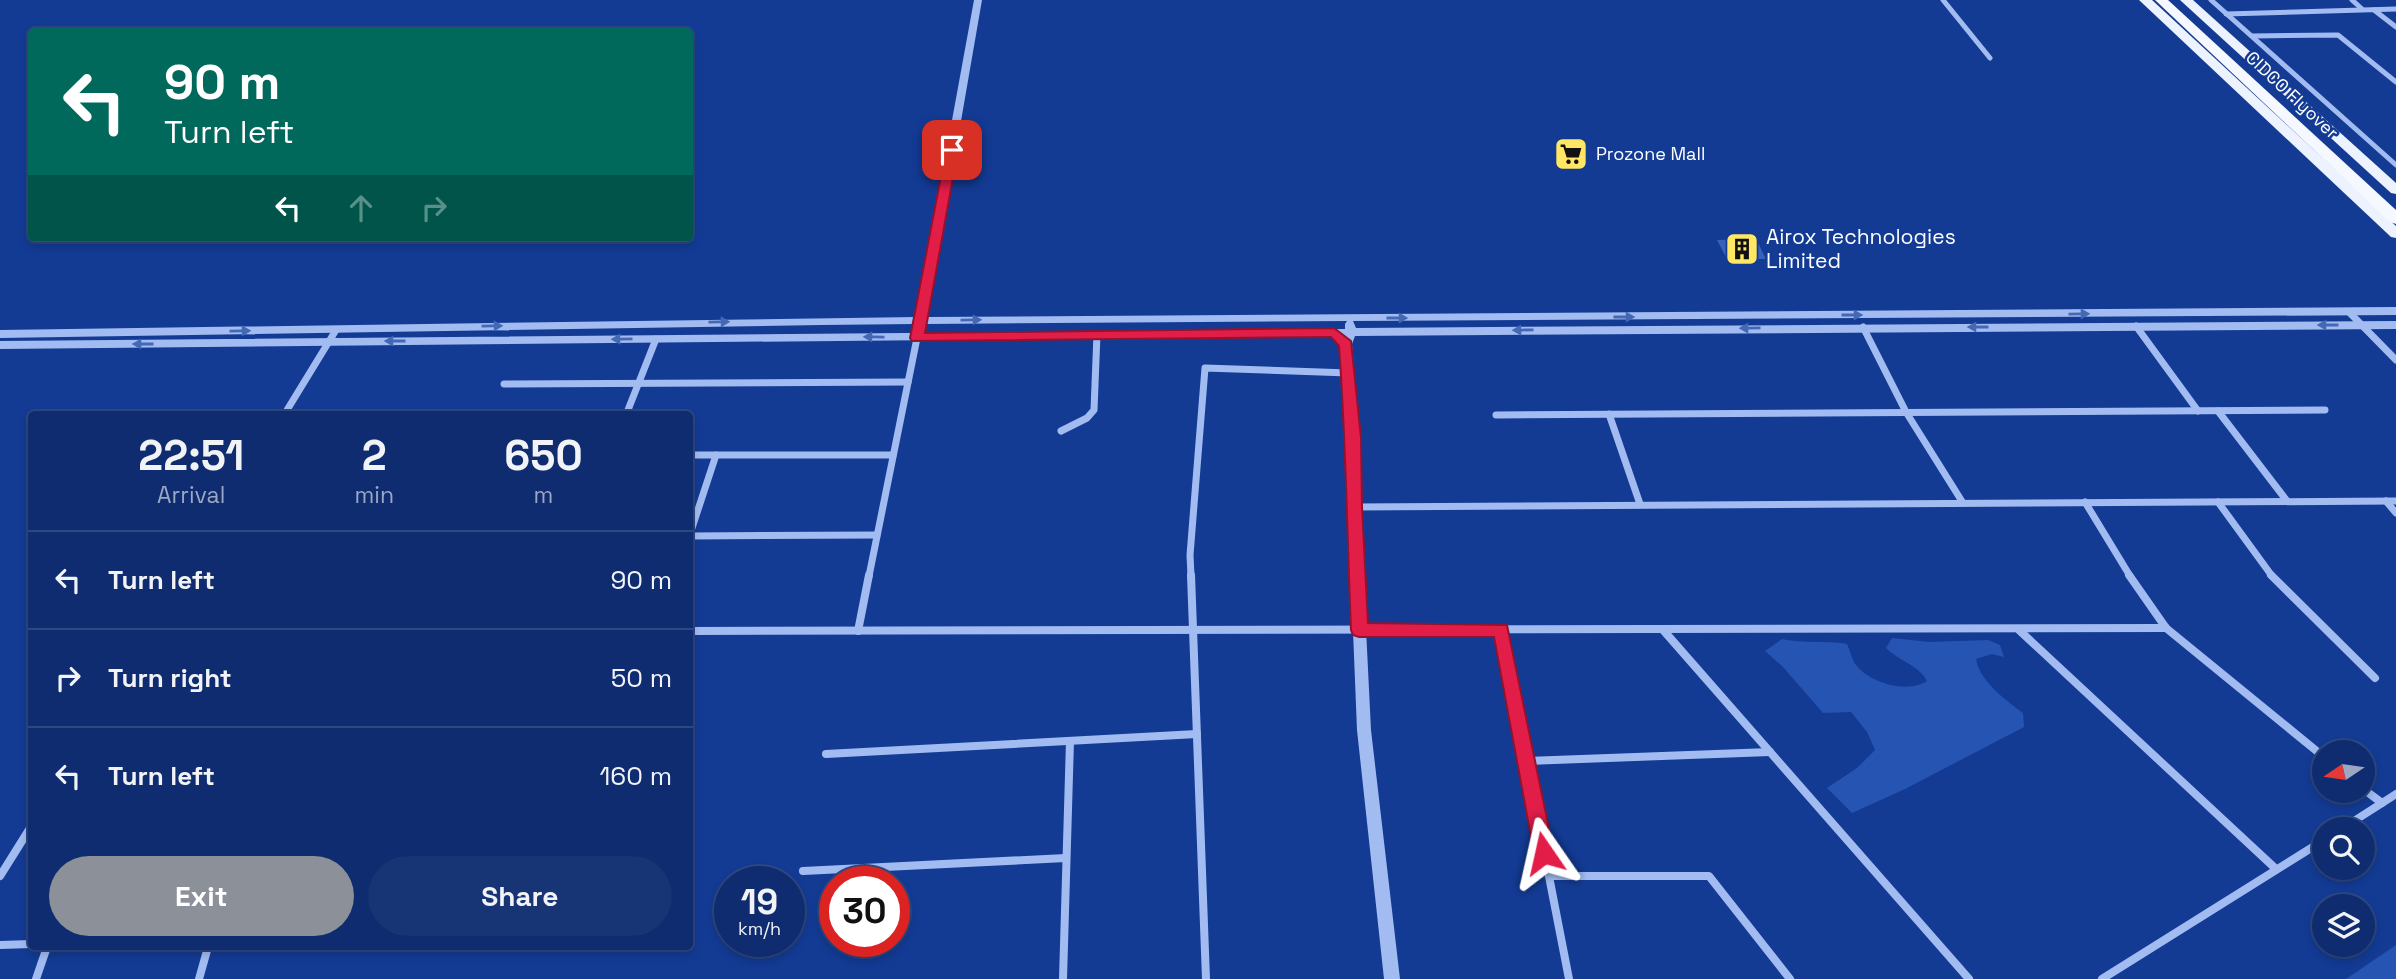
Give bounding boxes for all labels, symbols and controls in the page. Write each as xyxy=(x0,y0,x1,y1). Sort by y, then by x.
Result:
street label: CIDCO Flyover xyxy=(2241,46,2344,144)
text: 90 m xyxy=(164,51,280,113)
icon: left xyxy=(49,56,140,147)
text: Turn left xyxy=(164,112,294,152)
pin xyxy=(922,120,982,180)
icon: arrive xyxy=(933,131,971,169)
supermarket icon: Prozone Mall xyxy=(1552,135,1590,173)
place label: Prozone Mall xyxy=(1596,142,1705,165)
icon: left xyxy=(269,189,307,227)
icon: ahead xyxy=(342,189,380,227)
icon: right xyxy=(415,189,453,227)
place label: Airox Technologies Limited xyxy=(1766,223,1956,274)
building icon: Airox Technologies Limited xyxy=(1723,230,1761,268)
one-way arrow xyxy=(1841,309,1863,321)
one-way arrow xyxy=(2069,309,2091,320)
one-way arrow xyxy=(1614,311,1636,322)
one-way arrow xyxy=(1386,312,1408,324)
one-way arrow xyxy=(960,314,982,326)
one-way arrow xyxy=(708,317,730,328)
one-way arrow xyxy=(2317,319,2339,331)
one-way arrow xyxy=(481,321,503,332)
one-way arrow xyxy=(1967,321,1989,333)
one-way arrow xyxy=(1739,322,1761,334)
one-way arrow xyxy=(1512,324,1534,336)
one-way arrow xyxy=(229,325,251,337)
one-way arrow xyxy=(863,331,885,343)
one-way arrow xyxy=(611,333,633,345)
one-way arrow xyxy=(384,335,406,347)
one-way arrow xyxy=(132,338,154,350)
text: 22:51 xyxy=(138,429,244,482)
text: 2 xyxy=(362,429,387,482)
text: 650 xyxy=(504,429,583,482)
text: Arrival xyxy=(157,480,225,510)
text: min xyxy=(354,480,394,510)
text: m xyxy=(534,480,553,510)
icon: left xyxy=(49,561,87,599)
text: Turn left xyxy=(108,563,215,597)
text: 90 m xyxy=(610,563,672,597)
icon: right xyxy=(49,659,87,697)
text: Turn right xyxy=(108,661,232,695)
text: 50 m xyxy=(611,661,672,695)
north arrow xyxy=(2312,740,2375,803)
map controls xyxy=(2312,740,2375,957)
icon: left xyxy=(49,757,87,795)
text: Turn left xyxy=(108,759,215,793)
text: 160 m xyxy=(600,759,672,793)
position arrow xyxy=(1507,816,1581,890)
button: search xyxy=(2312,817,2375,880)
button: Exit xyxy=(49,856,354,936)
button: Share xyxy=(368,856,672,936)
speed limit sign: 30 xyxy=(819,866,910,957)
text: 19 xyxy=(741,880,778,924)
button: layers xyxy=(2312,894,2375,957)
text: km/h xyxy=(738,917,781,940)

